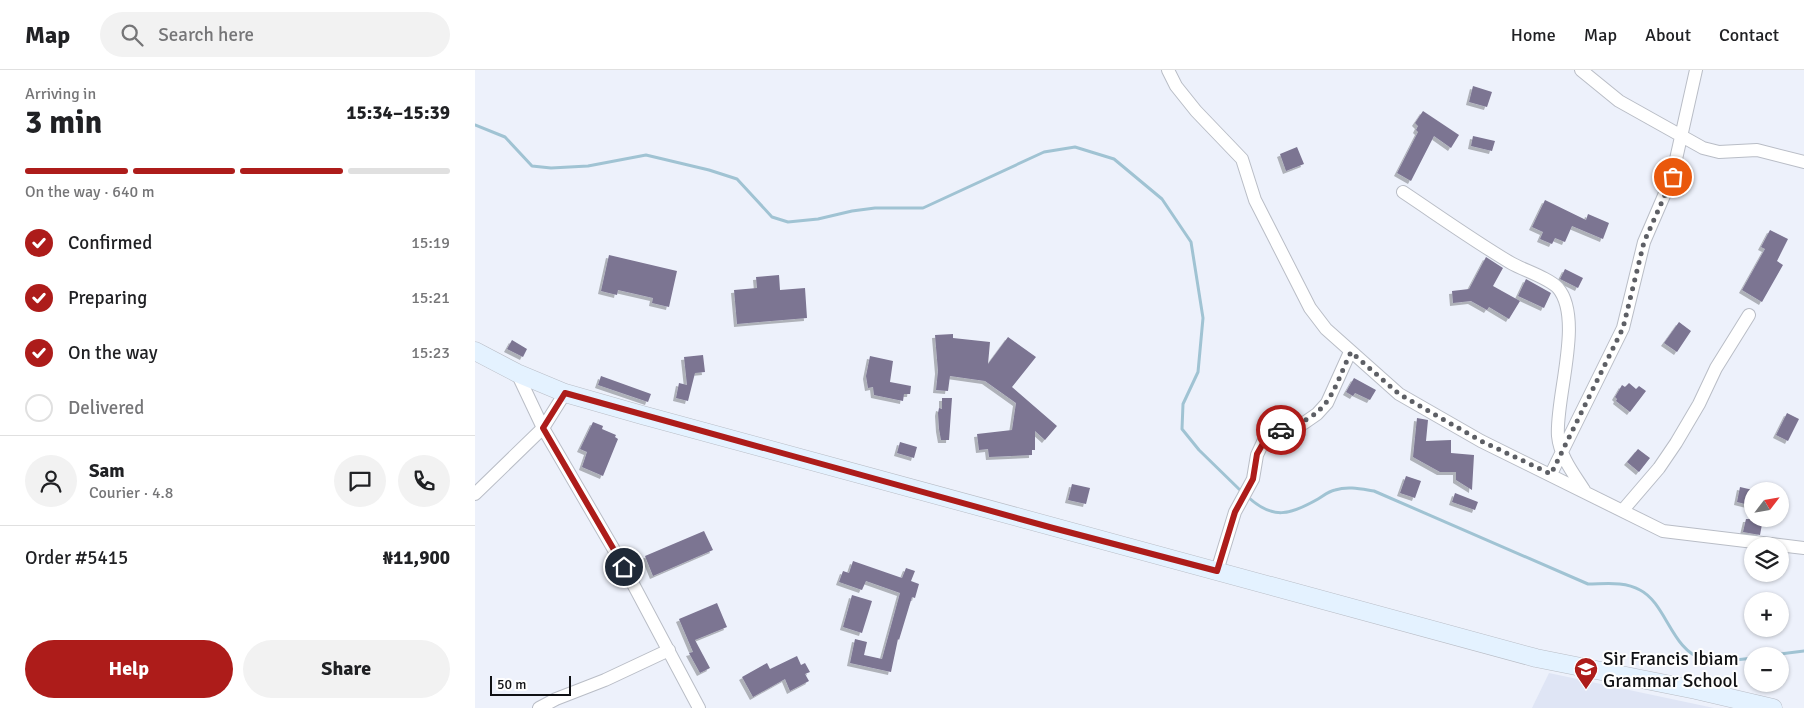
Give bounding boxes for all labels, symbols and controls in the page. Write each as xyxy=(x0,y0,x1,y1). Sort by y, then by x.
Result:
search box xyxy=(100,12,450,57)
text: Map xyxy=(25,20,70,50)
icon: search xyxy=(118,21,146,49)
text: Search here xyxy=(158,23,254,47)
text: Home xyxy=(1511,24,1556,46)
text: Map xyxy=(1584,24,1617,46)
text: About xyxy=(1645,24,1691,46)
text: Contact xyxy=(1719,24,1779,46)
text: Arriving in xyxy=(25,84,96,104)
text: 15:34–15:39 xyxy=(346,101,450,125)
text: 3 min xyxy=(25,103,102,142)
pin xyxy=(1652,156,1694,198)
icon: bag xyxy=(1659,163,1687,191)
text: On the way · 640 m xyxy=(25,182,155,202)
icon: check xyxy=(25,229,53,257)
text: Confirmed xyxy=(68,231,152,255)
text: 15:19 xyxy=(411,233,450,253)
icon: check xyxy=(25,284,53,312)
text: Preparing xyxy=(68,286,147,310)
text: 15:21 xyxy=(411,288,450,308)
icon: check xyxy=(25,339,53,367)
text: On the way xyxy=(68,341,158,365)
text: 15:23 xyxy=(411,343,450,363)
text: Delivered xyxy=(68,396,144,420)
courier xyxy=(1256,405,1306,455)
icon: car xyxy=(1267,416,1295,444)
button: person xyxy=(25,455,77,507)
button: chat xyxy=(334,455,386,507)
button: phone xyxy=(398,455,450,507)
text: Sam xyxy=(89,459,125,483)
north arrow xyxy=(1744,482,1789,528)
map controls xyxy=(1744,482,1789,692)
text: Courier · 4.8 xyxy=(89,483,173,503)
button: layers xyxy=(1744,537,1789,582)
text: Order #5415 xyxy=(25,546,128,570)
text: ₦11,900 xyxy=(383,546,450,570)
pin xyxy=(603,546,645,588)
icon: home xyxy=(610,553,638,581)
button: + xyxy=(1744,592,1789,637)
button: Help xyxy=(25,640,233,698)
button: Share xyxy=(243,640,450,698)
place label: Sir Francis Ibiam Grammar School xyxy=(1603,647,1739,693)
button: − xyxy=(1744,647,1789,692)
school or university icon: Sir Francis Ibiam Grammar School xyxy=(1573,656,1599,690)
scale bar xyxy=(490,673,571,696)
text: 50 m xyxy=(497,676,526,693)

